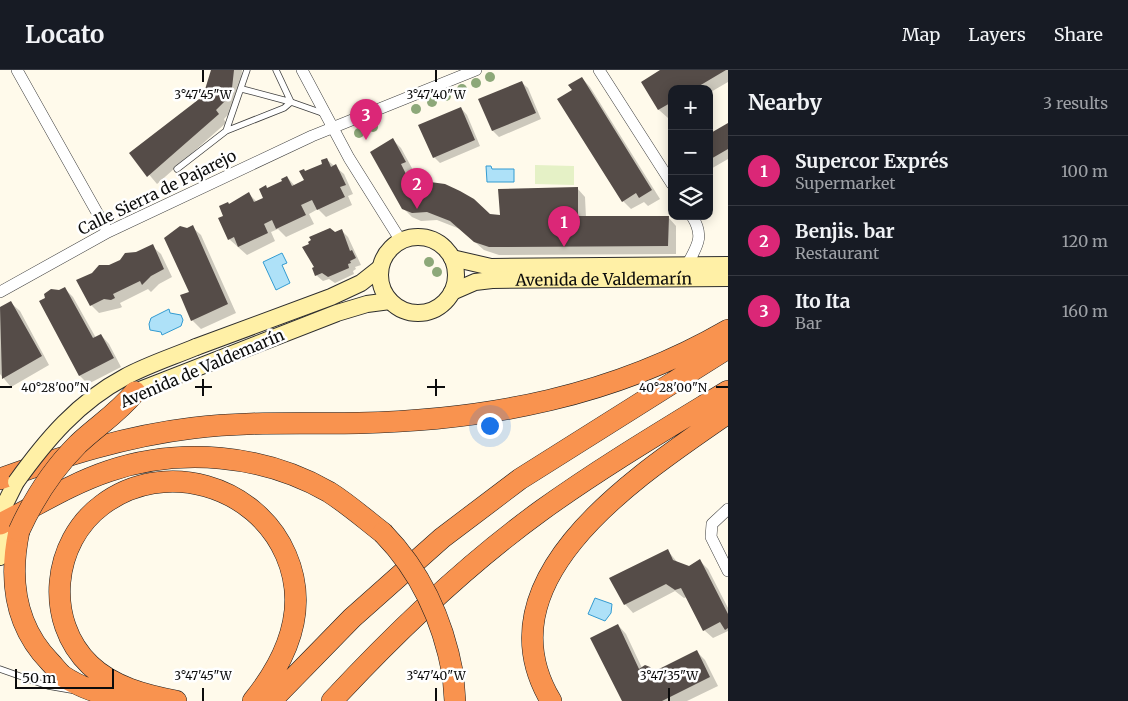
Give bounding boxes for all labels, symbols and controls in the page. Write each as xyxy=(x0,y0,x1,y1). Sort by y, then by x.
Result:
text: Locato xyxy=(25,19,104,50)
text: Map xyxy=(902,23,940,46)
text: Layers xyxy=(968,23,1026,46)
text: Share xyxy=(1054,23,1103,46)
map controls xyxy=(668,85,713,220)
button: + xyxy=(668,85,713,130)
text: 3°47'45"W xyxy=(174,87,233,102)
text: 3°47'40"W xyxy=(406,87,467,102)
text: Nearby xyxy=(748,89,822,116)
text: 3 results xyxy=(1043,93,1108,113)
pin: 3 xyxy=(350,99,382,140)
button: − xyxy=(668,130,713,175)
street label: Calle Sierra de Pajarejo xyxy=(75,145,239,239)
text: Supercor Exprés xyxy=(795,149,949,173)
text: 1 xyxy=(760,161,768,181)
text: 100 m xyxy=(1061,161,1108,181)
pin: 2 xyxy=(401,168,433,209)
text: Supermarket xyxy=(795,173,896,193)
button: layers xyxy=(668,175,713,220)
pin: 1 xyxy=(548,206,580,247)
text: Benjis. bar xyxy=(795,219,895,243)
text: 2 xyxy=(759,231,769,251)
text: 120 m xyxy=(1062,231,1108,251)
text: Restaurant xyxy=(795,243,879,263)
street label: Avenida de Valdemarín xyxy=(514,268,693,290)
text: Ito Ita xyxy=(795,289,850,313)
text: 3 xyxy=(759,301,769,321)
text: 160 m xyxy=(1062,301,1108,321)
text: Bar xyxy=(795,313,822,333)
street label: Avenida de Valdemarín xyxy=(116,324,287,412)
text: 40°28'00"N xyxy=(21,380,90,395)
text: 40°28'00"N xyxy=(639,380,708,395)
your location xyxy=(477,413,503,439)
scale bar xyxy=(15,666,114,689)
text: 3°47'45"W xyxy=(174,668,233,683)
text: 3°47'40"W xyxy=(406,668,467,683)
text: 3°47'35"W xyxy=(640,668,699,683)
text: 50 m xyxy=(22,669,56,687)

